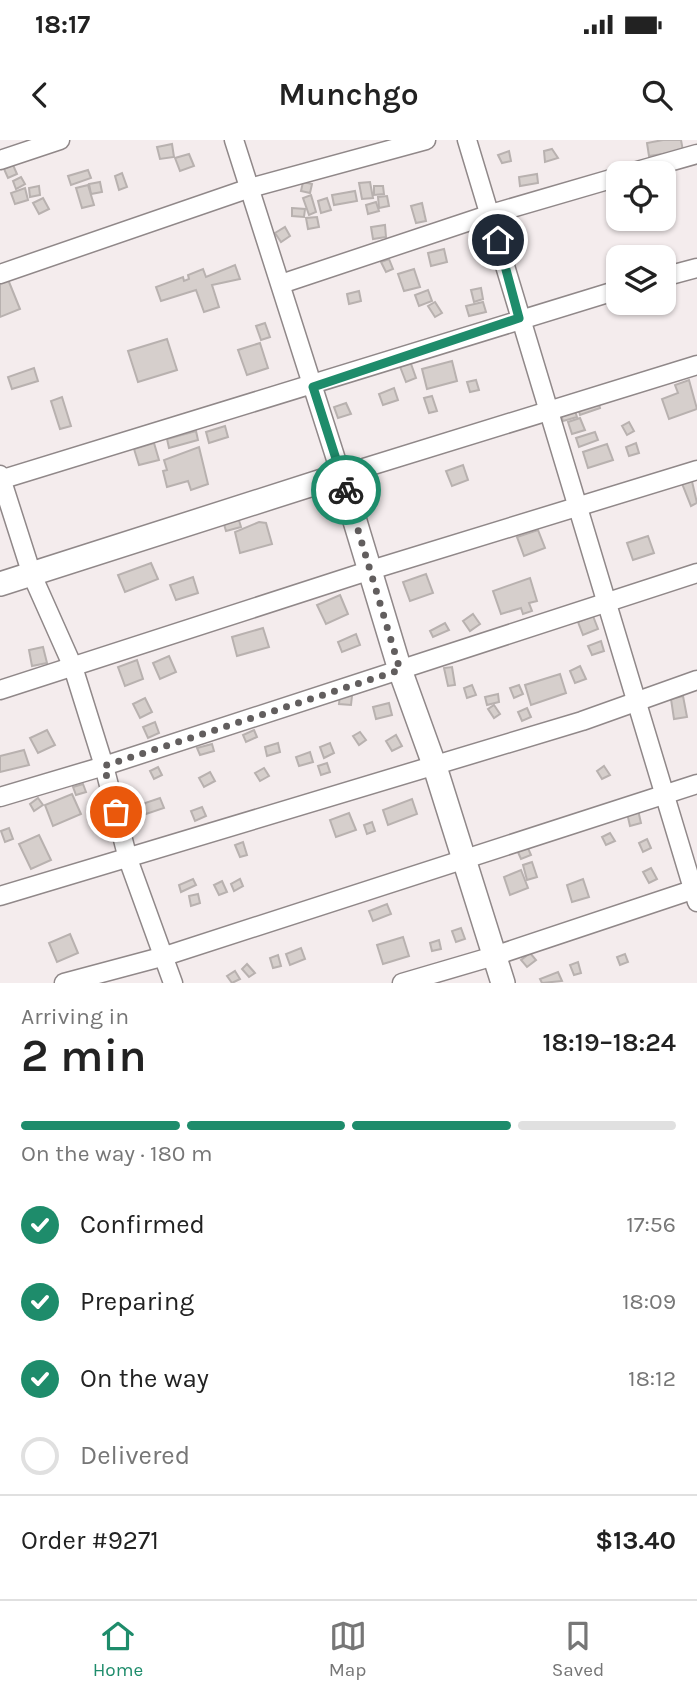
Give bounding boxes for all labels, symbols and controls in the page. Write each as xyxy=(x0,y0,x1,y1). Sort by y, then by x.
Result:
text: 18:17 xyxy=(35,9,90,40)
icon: back xyxy=(21,76,59,114)
text: Munchgo xyxy=(278,76,419,113)
icon: search xyxy=(638,76,676,114)
map controls xyxy=(606,161,676,315)
button: locate xyxy=(606,161,676,231)
pin xyxy=(468,210,528,270)
icon: home xyxy=(479,221,517,259)
button: layers xyxy=(606,245,676,315)
courier xyxy=(311,455,381,525)
icon: bike xyxy=(327,471,365,509)
pin xyxy=(86,782,146,842)
icon: bag xyxy=(97,793,135,831)
text: Arriving in xyxy=(21,1003,129,1030)
text: 18:19–18:24 xyxy=(542,1027,676,1058)
text: 2 min xyxy=(21,1029,147,1083)
text: On the way · 180 m xyxy=(21,1140,212,1167)
icon: check xyxy=(21,1206,59,1244)
text: Confirmed xyxy=(80,1209,205,1240)
text: 17:56 xyxy=(626,1211,676,1238)
icon: check xyxy=(21,1283,59,1321)
text: Preparing xyxy=(80,1286,194,1317)
text: 18:09 xyxy=(622,1288,676,1315)
icon: check xyxy=(21,1360,59,1398)
text: On the way xyxy=(80,1363,209,1394)
text: 18:12 xyxy=(628,1365,676,1392)
text: Delivered xyxy=(80,1440,190,1471)
text: Order #9271 xyxy=(21,1525,159,1556)
text: $13.40 xyxy=(595,1525,676,1556)
tab: Home xyxy=(93,1617,143,1681)
tab: Map xyxy=(329,1617,367,1681)
tab: Saved xyxy=(552,1617,604,1681)

